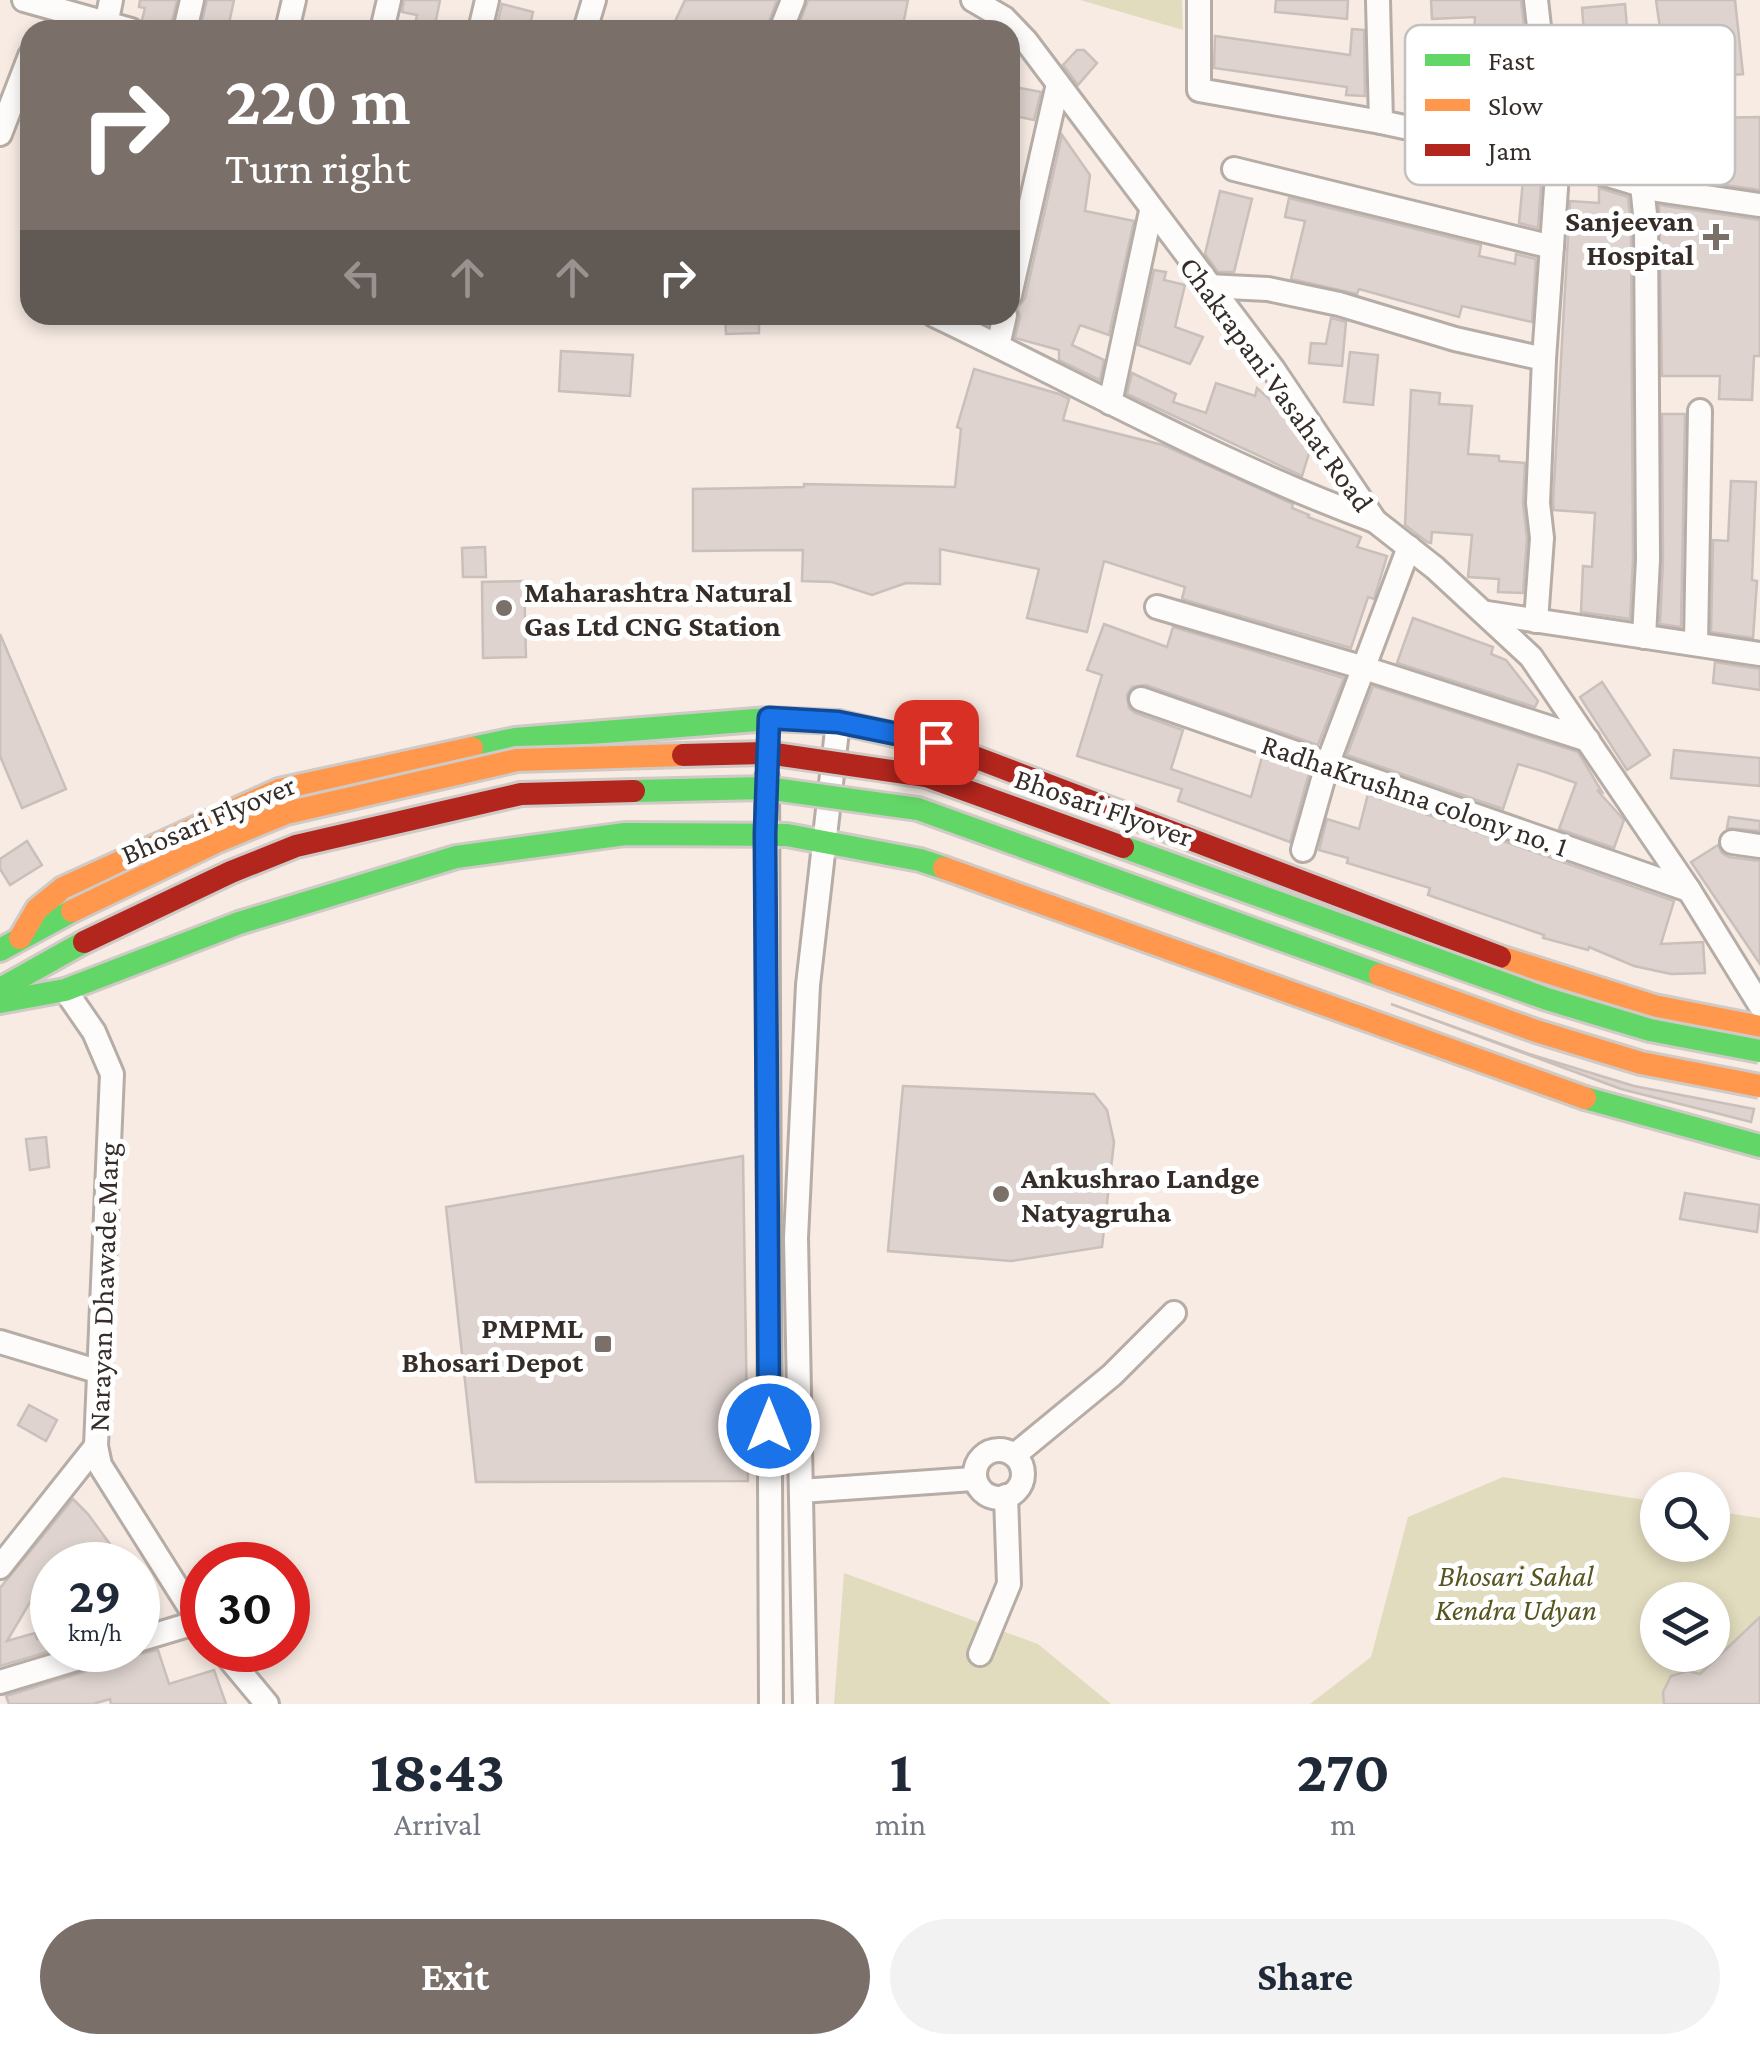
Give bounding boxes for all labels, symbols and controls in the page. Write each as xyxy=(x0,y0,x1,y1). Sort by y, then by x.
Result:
legend xyxy=(1405,25,1735,185)
text: Fast xyxy=(1488,45,1535,76)
icon: right xyxy=(60,60,190,190)
text: 220 m xyxy=(225,61,411,139)
text: Slow xyxy=(1488,90,1543,121)
text: Jam xyxy=(1485,135,1532,166)
text: Turn right xyxy=(225,143,410,193)
place label: Sanjeevan Hospital xyxy=(1565,204,1694,271)
marker: Sanjeevan Hospital xyxy=(1703,224,1729,250)
icon: left xyxy=(335,250,390,305)
icon: ahead xyxy=(440,250,495,305)
icon: ahead xyxy=(545,250,600,305)
icon: right xyxy=(650,250,705,305)
street label: Chakrapani Vasahat Road xyxy=(1173,250,1381,519)
place label: Maharashtra Natural Gas Ltd CNG Station xyxy=(524,575,792,642)
marker: Maharashtra Natural Gas Ltd CNG Station xyxy=(493,597,515,619)
pin xyxy=(894,700,979,785)
icon: arrive xyxy=(909,715,964,770)
street label: RadhaKrushna colony no. 1 xyxy=(1257,727,1573,864)
street label: Bhosari Flyover xyxy=(1011,761,1197,854)
street label: Bhosari Flyover xyxy=(116,767,301,871)
street label: Narayan Dhawade Marg xyxy=(81,1141,126,1433)
place label: Ankushrao Landge Natyagruha xyxy=(1020,1161,1259,1228)
marker: Ankushrao Landge Natyagruha xyxy=(990,1183,1012,1205)
place label: PMPML Bhosari Depot xyxy=(402,1311,584,1378)
marker: PMPML Bhosari Depot xyxy=(592,1333,614,1355)
position arrow xyxy=(717,1374,821,1478)
map controls xyxy=(1640,1472,1730,1672)
button: search xyxy=(1640,1472,1730,1562)
speed limit sign: 30 xyxy=(180,1542,310,1672)
park label: Bhosari Sahal Kendra Udyan xyxy=(1435,1559,1597,1627)
text: 29 xyxy=(69,1567,121,1623)
button: layers xyxy=(1640,1582,1730,1672)
text: km/h xyxy=(68,1619,122,1646)
text: 18:43 xyxy=(370,1737,505,1804)
text: 1 xyxy=(889,1737,912,1804)
text: 270 xyxy=(1296,1737,1390,1804)
text: Arrival xyxy=(394,1806,481,1842)
text: min xyxy=(875,1806,926,1842)
text: m xyxy=(1330,1806,1356,1842)
button: Exit xyxy=(40,1919,870,2034)
button: Share xyxy=(890,1919,1720,2034)

